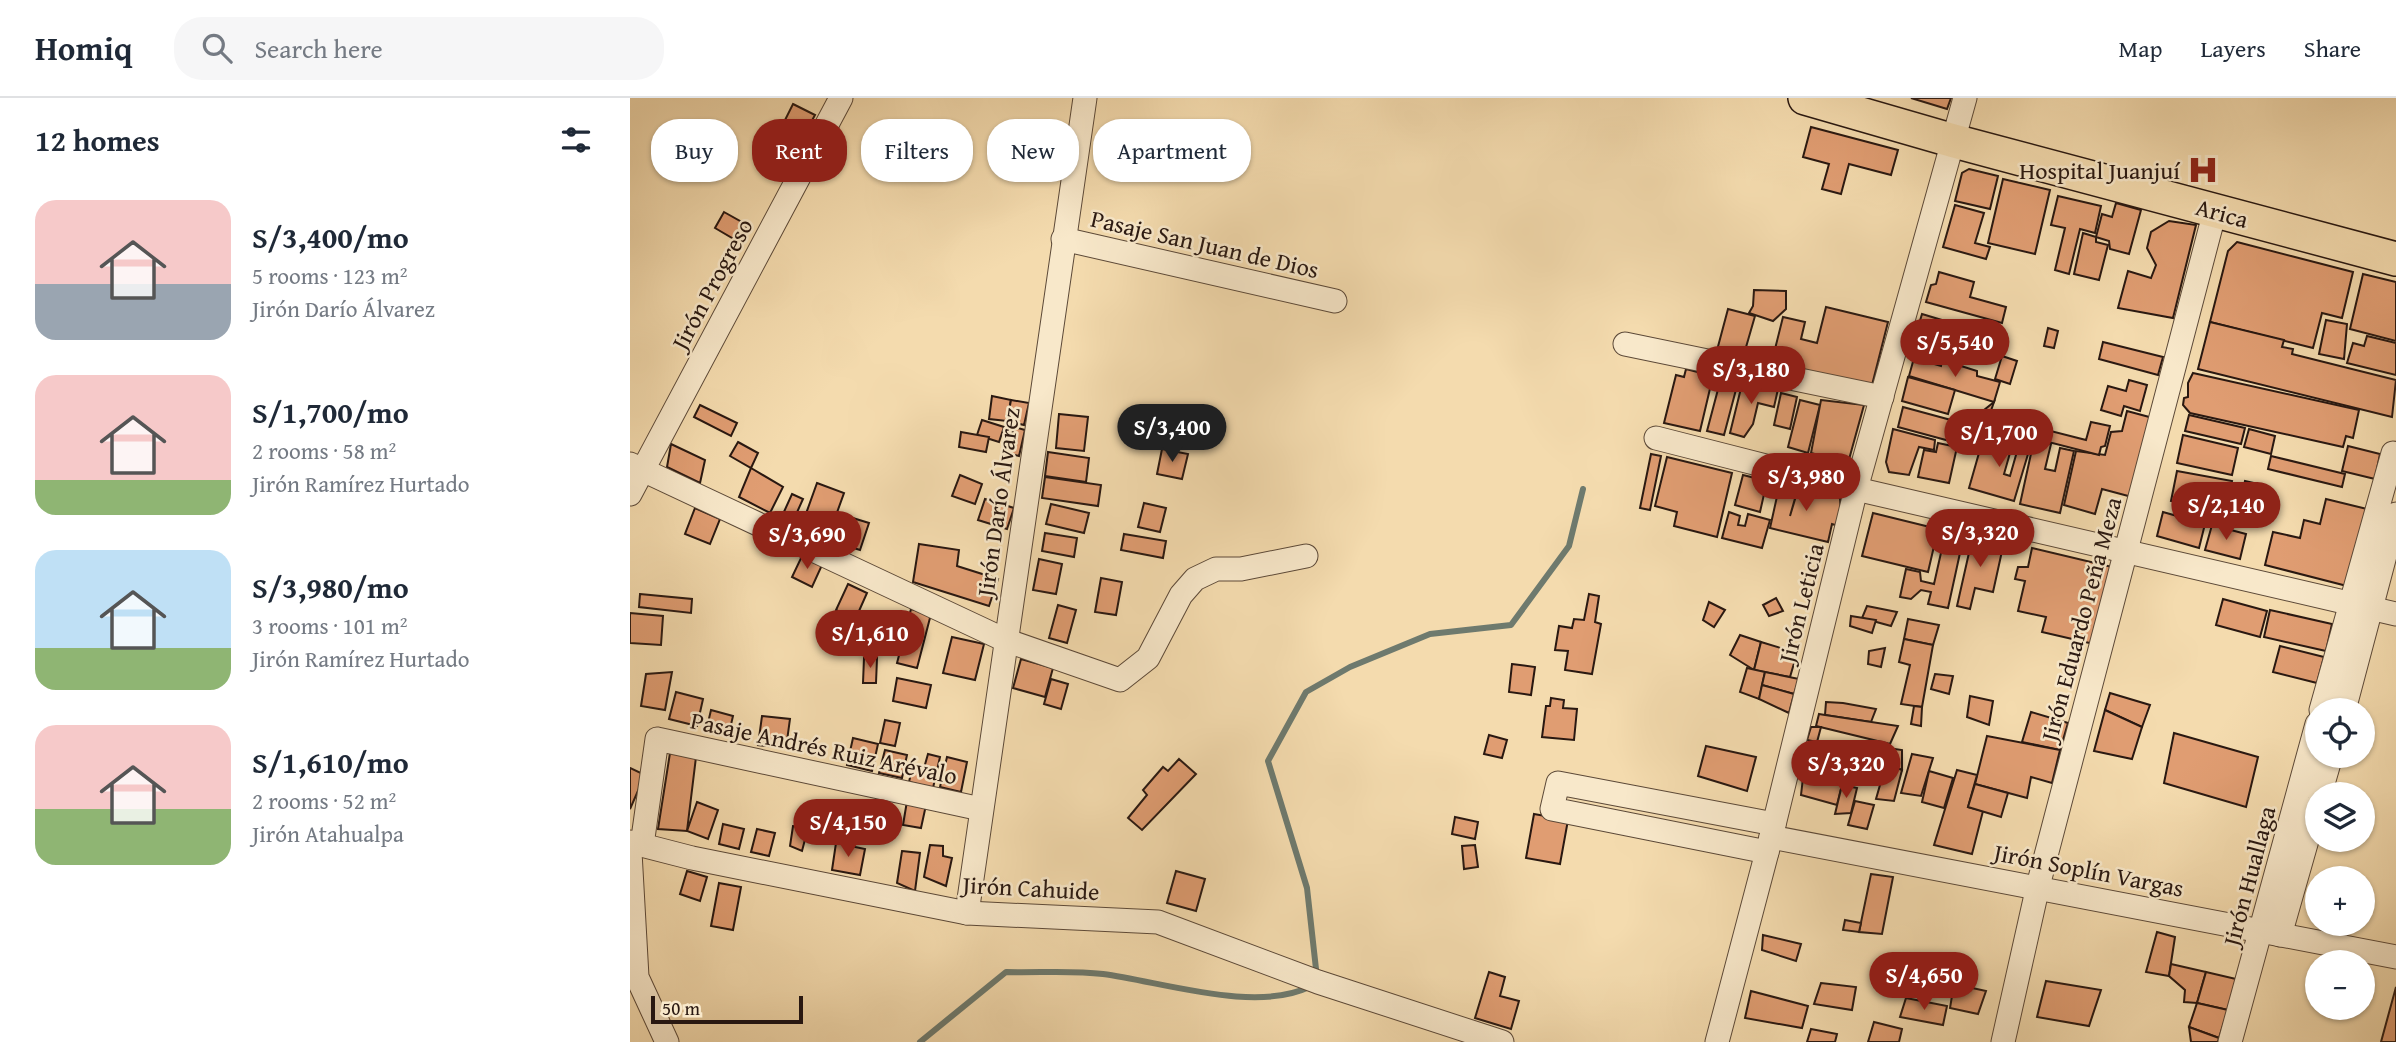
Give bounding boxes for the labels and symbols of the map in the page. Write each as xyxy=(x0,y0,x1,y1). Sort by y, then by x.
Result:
place label: Hospital Juanjuí xyxy=(2019,153,2181,188)
hospital icon: Hospital Juanjuí xyxy=(2186,153,2220,187)
street label: Arica xyxy=(2192,189,2253,237)
street label: Pasaje San Juan de Dios xyxy=(1088,201,1322,287)
street label: Jirón Progreso xyxy=(661,212,761,359)
pin: S/5,540 xyxy=(1890,320,2020,379)
pin: S/3,180 xyxy=(1686,346,1816,406)
pin: S/3,400 xyxy=(1107,404,1237,464)
street label: Jirón Darío Álvarez xyxy=(967,405,1029,602)
pin: S/1,700 xyxy=(1934,410,2064,469)
pin: S/3,980 xyxy=(1741,454,1871,513)
pin: S/2,140 xyxy=(2161,482,2291,542)
street label: Jirón Eduardo Peña Meza xyxy=(2031,492,2131,748)
pin: S/3,320 xyxy=(1915,510,2045,569)
pin: S/3,690 xyxy=(742,512,872,571)
street label: Jirón Leticia xyxy=(1769,539,1833,669)
pin: S/1,610 xyxy=(805,610,935,670)
street label: Pasaje Andrés Ruiz Arévalo xyxy=(687,703,961,793)
pin: S/3,320 xyxy=(1781,740,1911,800)
pin: S/4,150 xyxy=(783,800,913,859)
street label: Jirón Huallaga xyxy=(2213,802,2285,953)
street label: Jirón Soplín Vargas xyxy=(1988,834,2187,906)
street label: Jirón Cahuide xyxy=(959,867,1100,909)
pin: S/4,650 xyxy=(1859,953,1989,1012)
scale bar xyxy=(651,993,803,1025)

